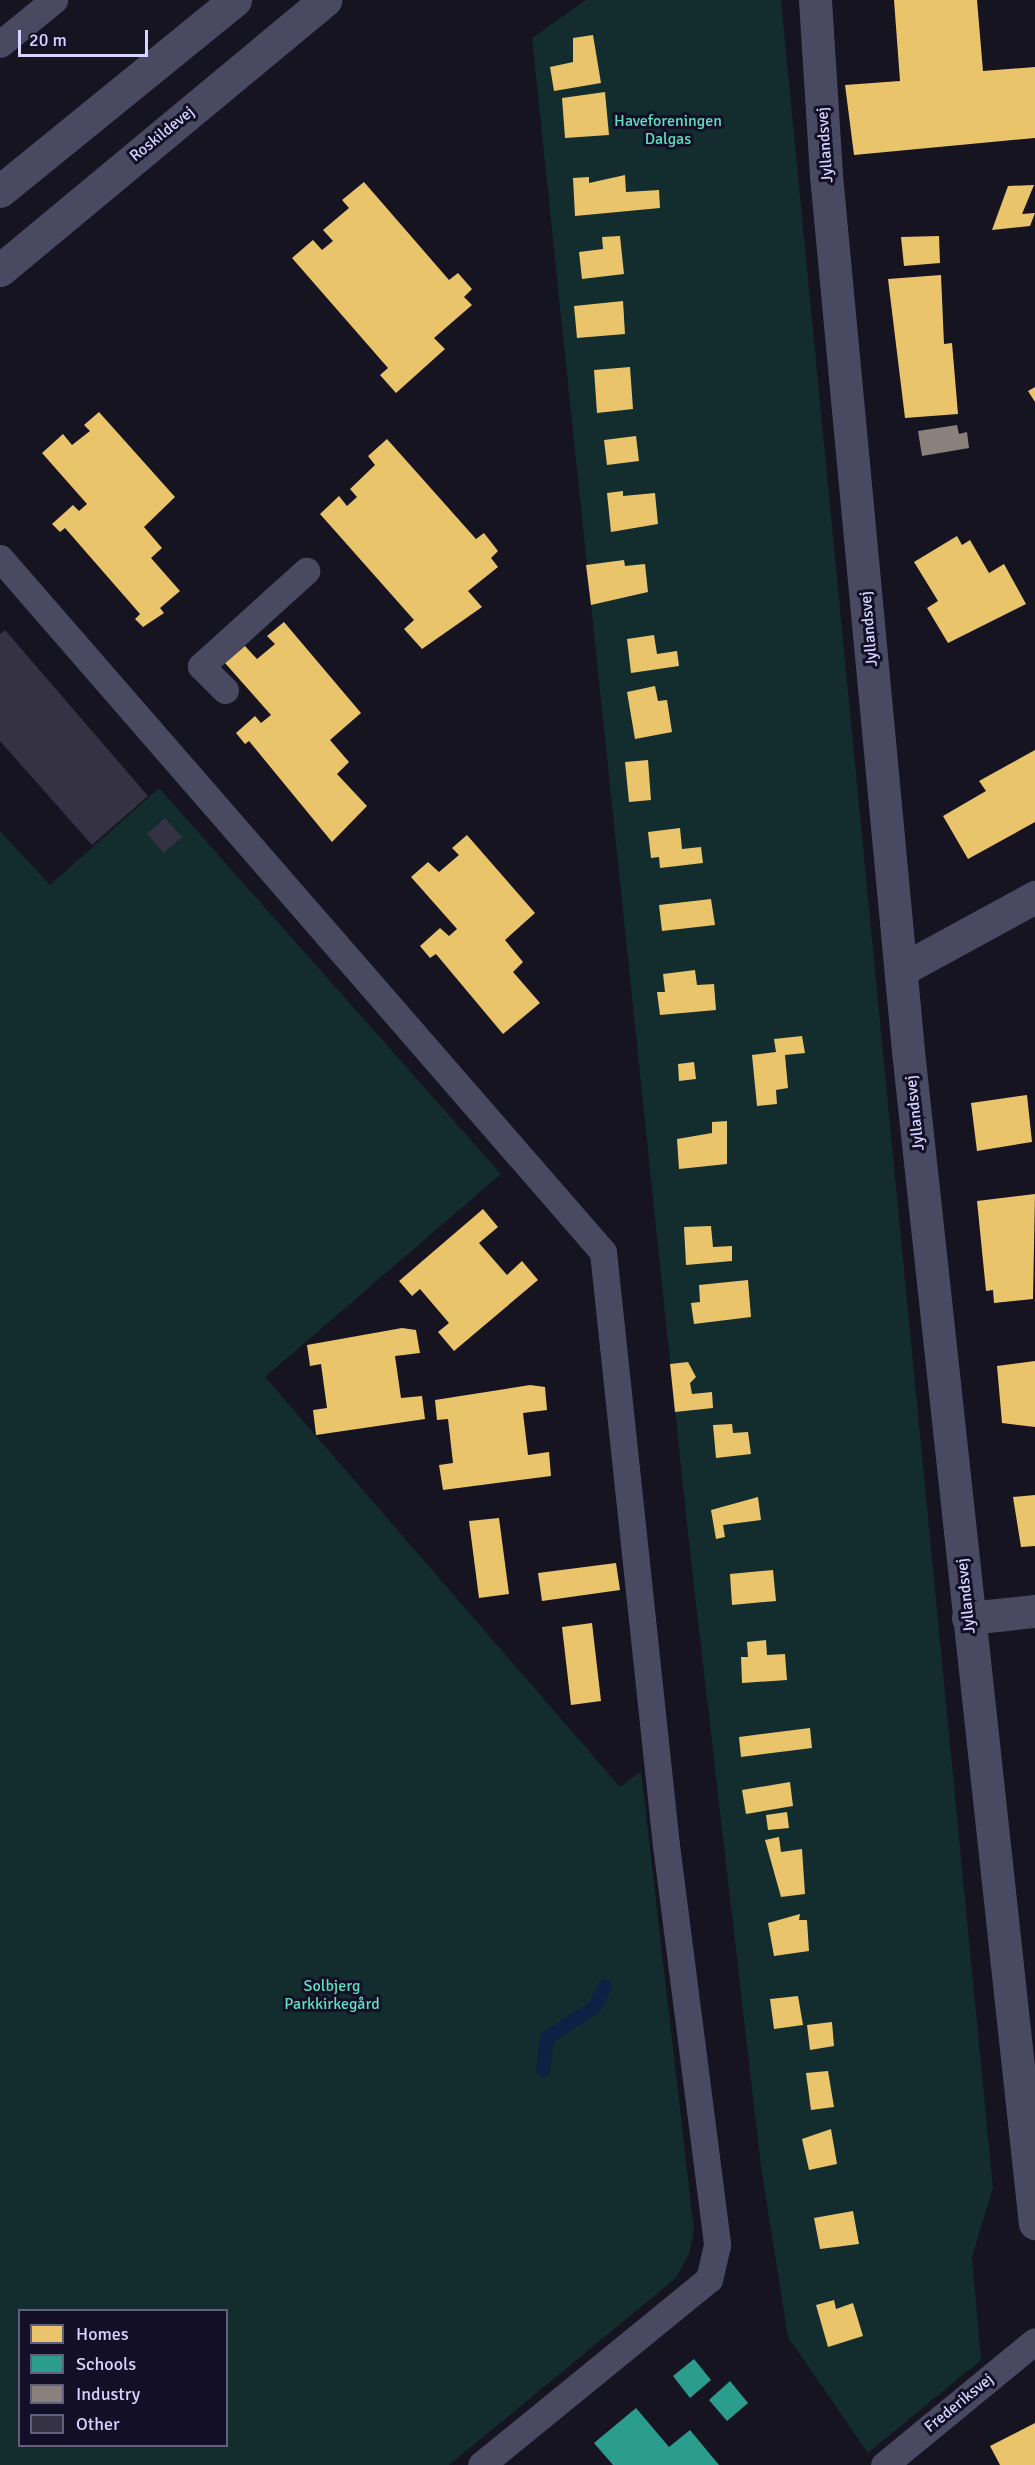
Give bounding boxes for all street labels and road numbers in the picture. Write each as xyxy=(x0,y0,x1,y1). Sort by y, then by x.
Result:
street label: Roskildevej xyxy=(126,102,198,166)
street label: Jyllandsvej xyxy=(813,107,837,183)
street label: Jyllandsvej xyxy=(856,590,882,668)
street label: Jyllandsvej xyxy=(901,1074,929,1152)
street label: Jyllandsvej xyxy=(952,1557,980,1635)
street label: Frederiksvej xyxy=(921,2369,997,2437)

